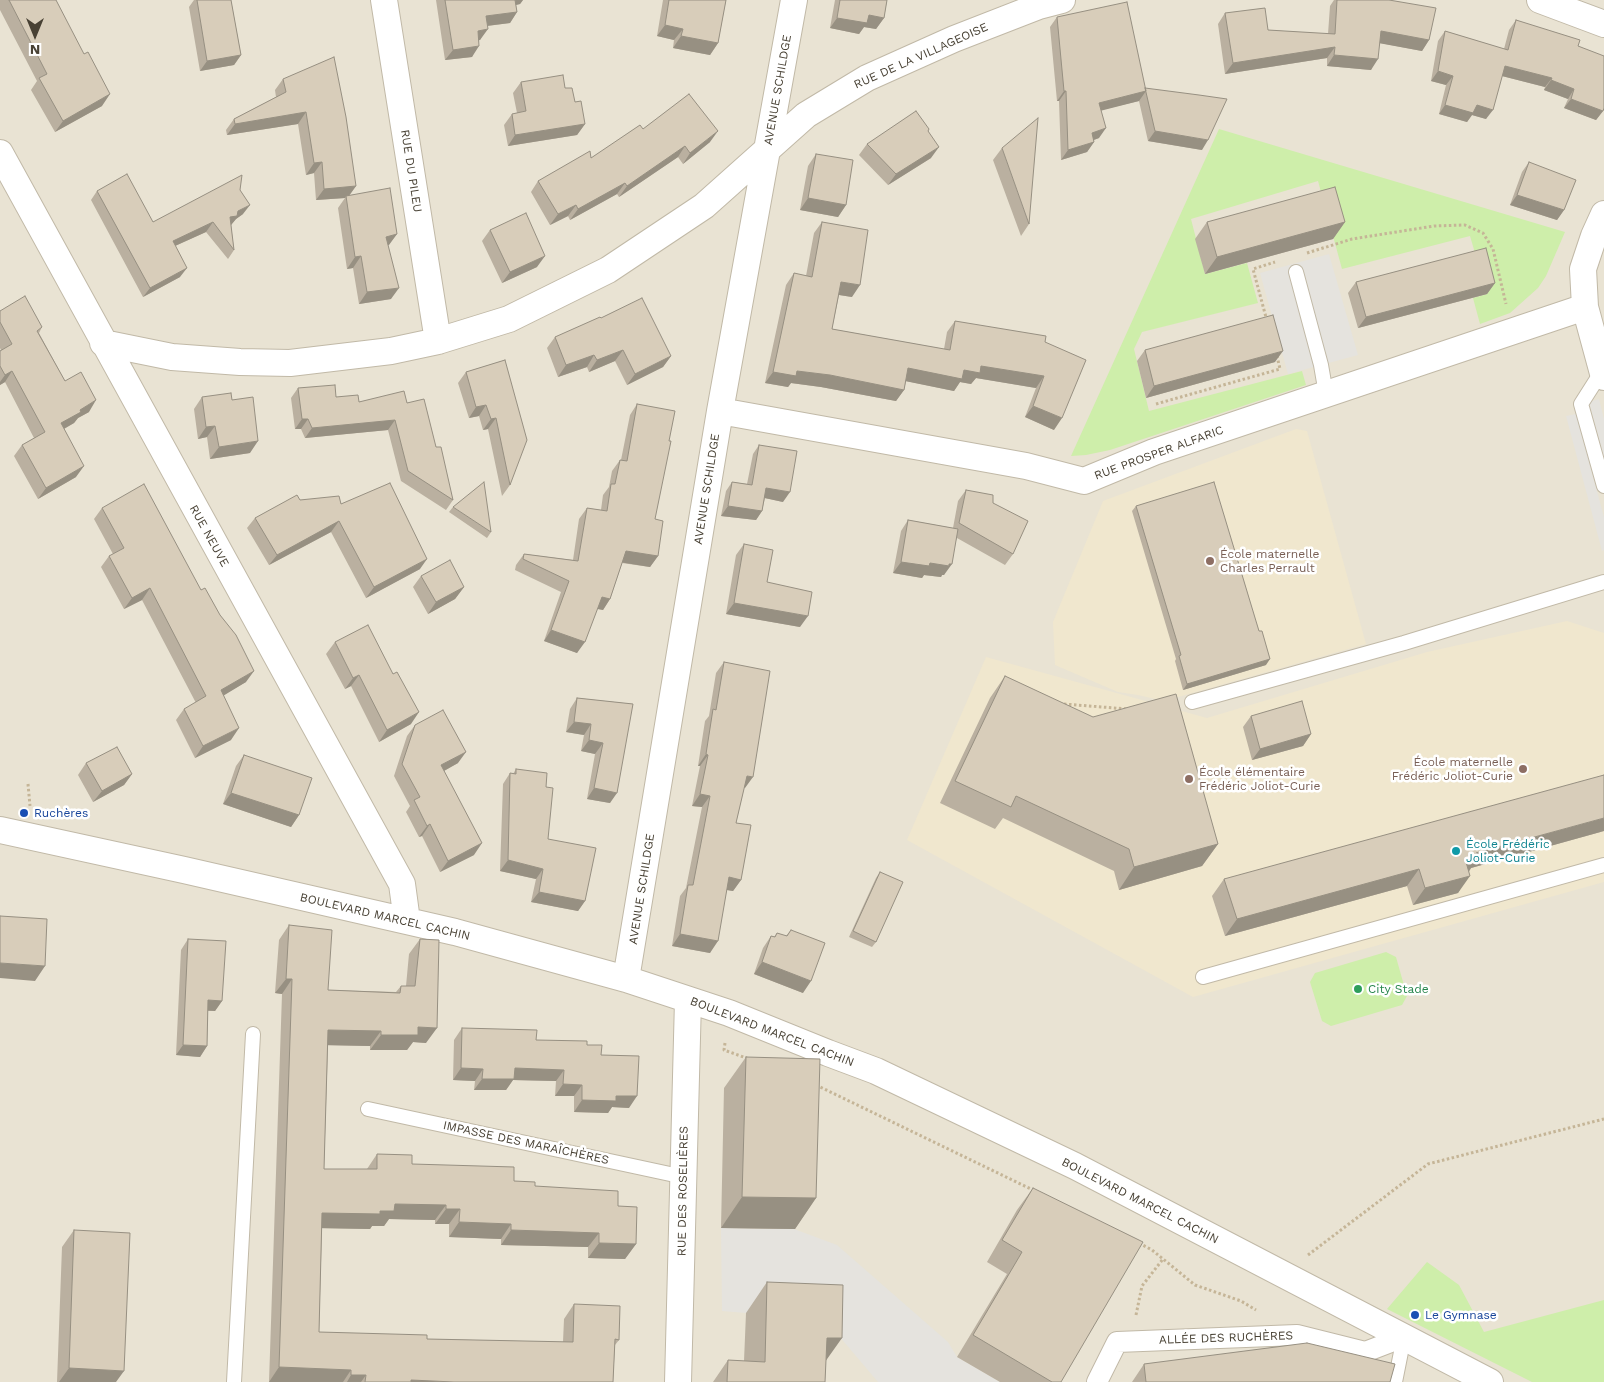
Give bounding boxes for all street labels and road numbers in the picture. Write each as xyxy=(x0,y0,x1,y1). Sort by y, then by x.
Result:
street label: RUE DE LA VILLAGEOISE xyxy=(852,20,990,92)
street label: AVENUE SCHILDGE xyxy=(761,34,795,146)
street label: RUE DU PILEU xyxy=(397,129,425,213)
street label: RUE PROSPER ALFARIC xyxy=(1092,423,1226,483)
street label: AVENUE SCHILDGE xyxy=(691,432,723,546)
street label: RUE NEUVE xyxy=(186,503,232,569)
street label: AVENUE SCHILDGE xyxy=(626,832,658,946)
street label: BOULEVARD MARCEL CACHIN xyxy=(298,890,472,944)
street label: BOULEVARD MARCEL CACHIN xyxy=(688,994,856,1070)
street label: IMPASSE DES MARAÎCHÈRES xyxy=(442,1118,610,1168)
street label: RUE DES ROSELIÈRES xyxy=(675,1126,691,1256)
street label: BOULEVARD MARCEL CACHIN xyxy=(1059,1155,1221,1247)
street label: ALLÉE DES RUCHÈRES xyxy=(1159,1328,1293,1348)

